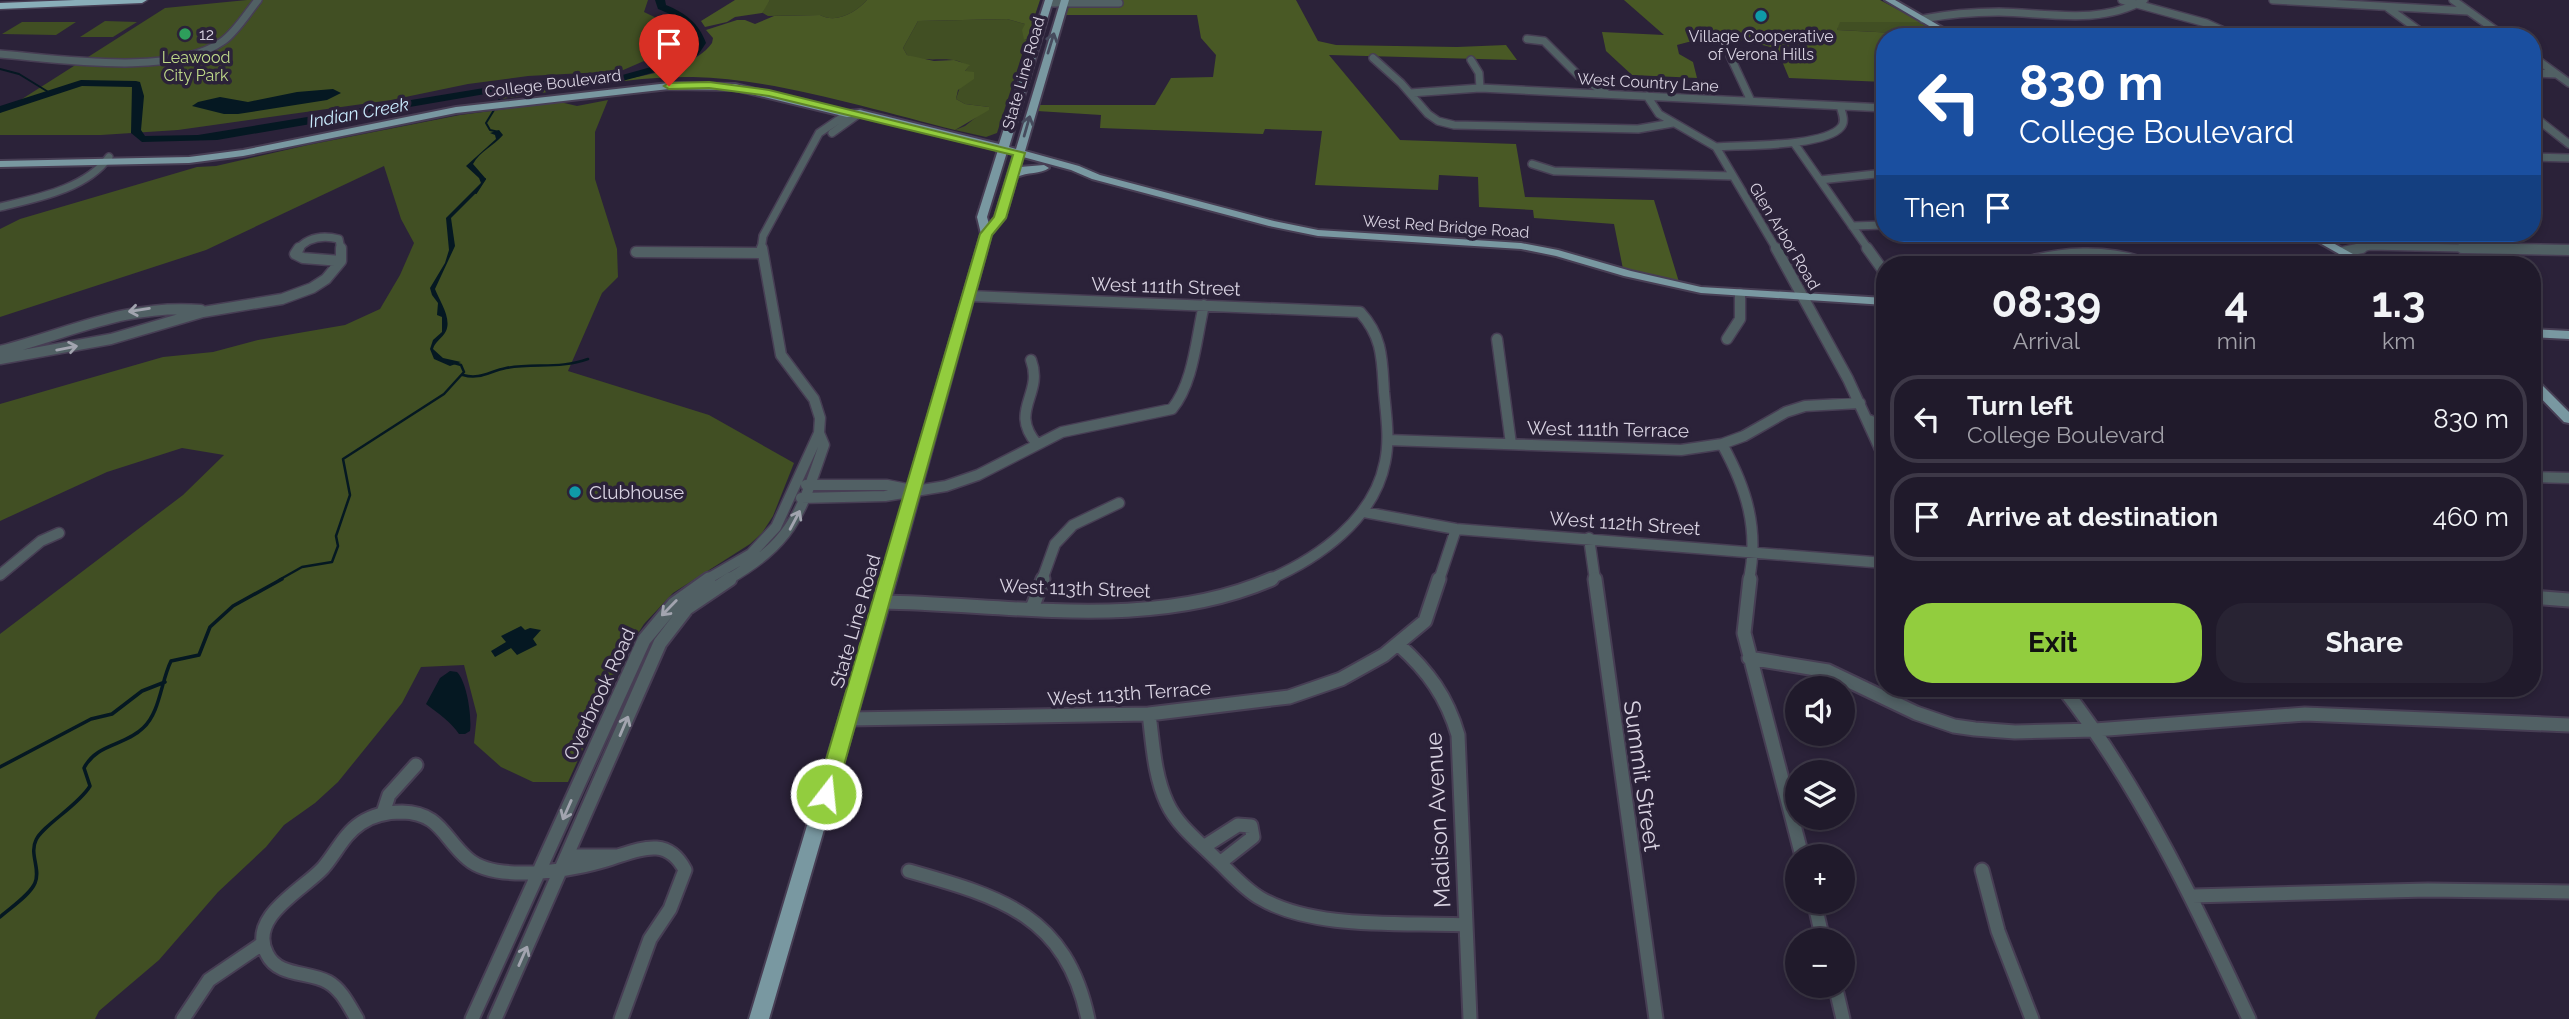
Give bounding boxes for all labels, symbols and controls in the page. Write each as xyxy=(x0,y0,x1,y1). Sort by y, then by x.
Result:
marker: Village Cooperative of Verona Hills xyxy=(1753,8,1769,24)
pin xyxy=(639,14,699,86)
street label: State Line Road xyxy=(998,15,1049,132)
place label: 12 xyxy=(199,25,214,44)
icon: arrive xyxy=(650,25,688,63)
marker: 12 xyxy=(177,26,193,42)
place label: Village Cooperative of Verona Hills xyxy=(1688,27,1834,64)
one-way arrow xyxy=(1046,33,1059,55)
park label: Leawood City Park xyxy=(162,48,230,85)
text: 830 m xyxy=(2019,54,2163,111)
icon: left xyxy=(1904,56,1995,147)
street label: College Boulevard xyxy=(484,66,623,101)
street label: West Country Lane xyxy=(1577,69,1719,96)
water label: Indian Creek xyxy=(307,93,411,132)
text: College Boulevard xyxy=(2019,113,2294,150)
one-way arrow xyxy=(1022,115,1035,137)
street label: Glen Arbor Road xyxy=(1745,179,1824,293)
icon: arrive xyxy=(1979,189,2017,227)
text: Then xyxy=(1904,193,1965,223)
street label: West Red Bridge Road xyxy=(1362,211,1530,242)
street label: West 111th Street xyxy=(1091,272,1242,300)
text: 08:39 xyxy=(1992,278,2101,327)
text: 4 xyxy=(2225,278,2249,327)
text: 1.3 xyxy=(2372,278,2425,327)
one-way arrow xyxy=(129,304,151,317)
text: Arrival xyxy=(2013,327,2080,354)
text: min xyxy=(2217,327,2256,354)
text: km xyxy=(2382,327,2415,354)
one-way arrow xyxy=(55,340,78,354)
text: Turn left xyxy=(1967,391,2073,421)
icon: left xyxy=(1908,400,1946,438)
text: 830 m xyxy=(2433,404,2509,434)
street label: West 111th Terrace xyxy=(1527,417,1689,441)
text: College Boulevard xyxy=(1967,421,2165,448)
place label: Clubhouse xyxy=(589,481,684,503)
marker: Clubhouse xyxy=(567,484,583,500)
icon: arrive xyxy=(1908,498,1946,536)
text: Arrive at destination xyxy=(1967,502,2218,532)
text: 460 m xyxy=(2433,502,2509,532)
street label: West 112th Street xyxy=(1549,507,1702,539)
one-way arrow xyxy=(789,510,803,531)
street label: State Line Road xyxy=(825,552,885,690)
street label: West 113th Street xyxy=(999,574,1152,602)
one-way arrow xyxy=(661,600,678,617)
button: Exit xyxy=(1904,603,2202,683)
button: Share xyxy=(2216,603,2513,683)
street label: Overbrook Road xyxy=(559,625,639,763)
street label: West 113th Terrace xyxy=(1046,676,1212,710)
map controls xyxy=(1785,676,1855,998)
button: sound xyxy=(1785,676,1855,746)
street label: Summit Street xyxy=(1619,699,1666,853)
one-way arrow xyxy=(618,715,631,737)
street label: Madison Avenue xyxy=(1419,731,1456,909)
position arrow xyxy=(789,757,863,831)
button: layers xyxy=(1785,760,1855,830)
one-way arrow xyxy=(560,799,573,820)
button: + xyxy=(1785,844,1855,914)
button: − xyxy=(1785,928,1855,998)
one-way arrow xyxy=(517,946,530,968)

